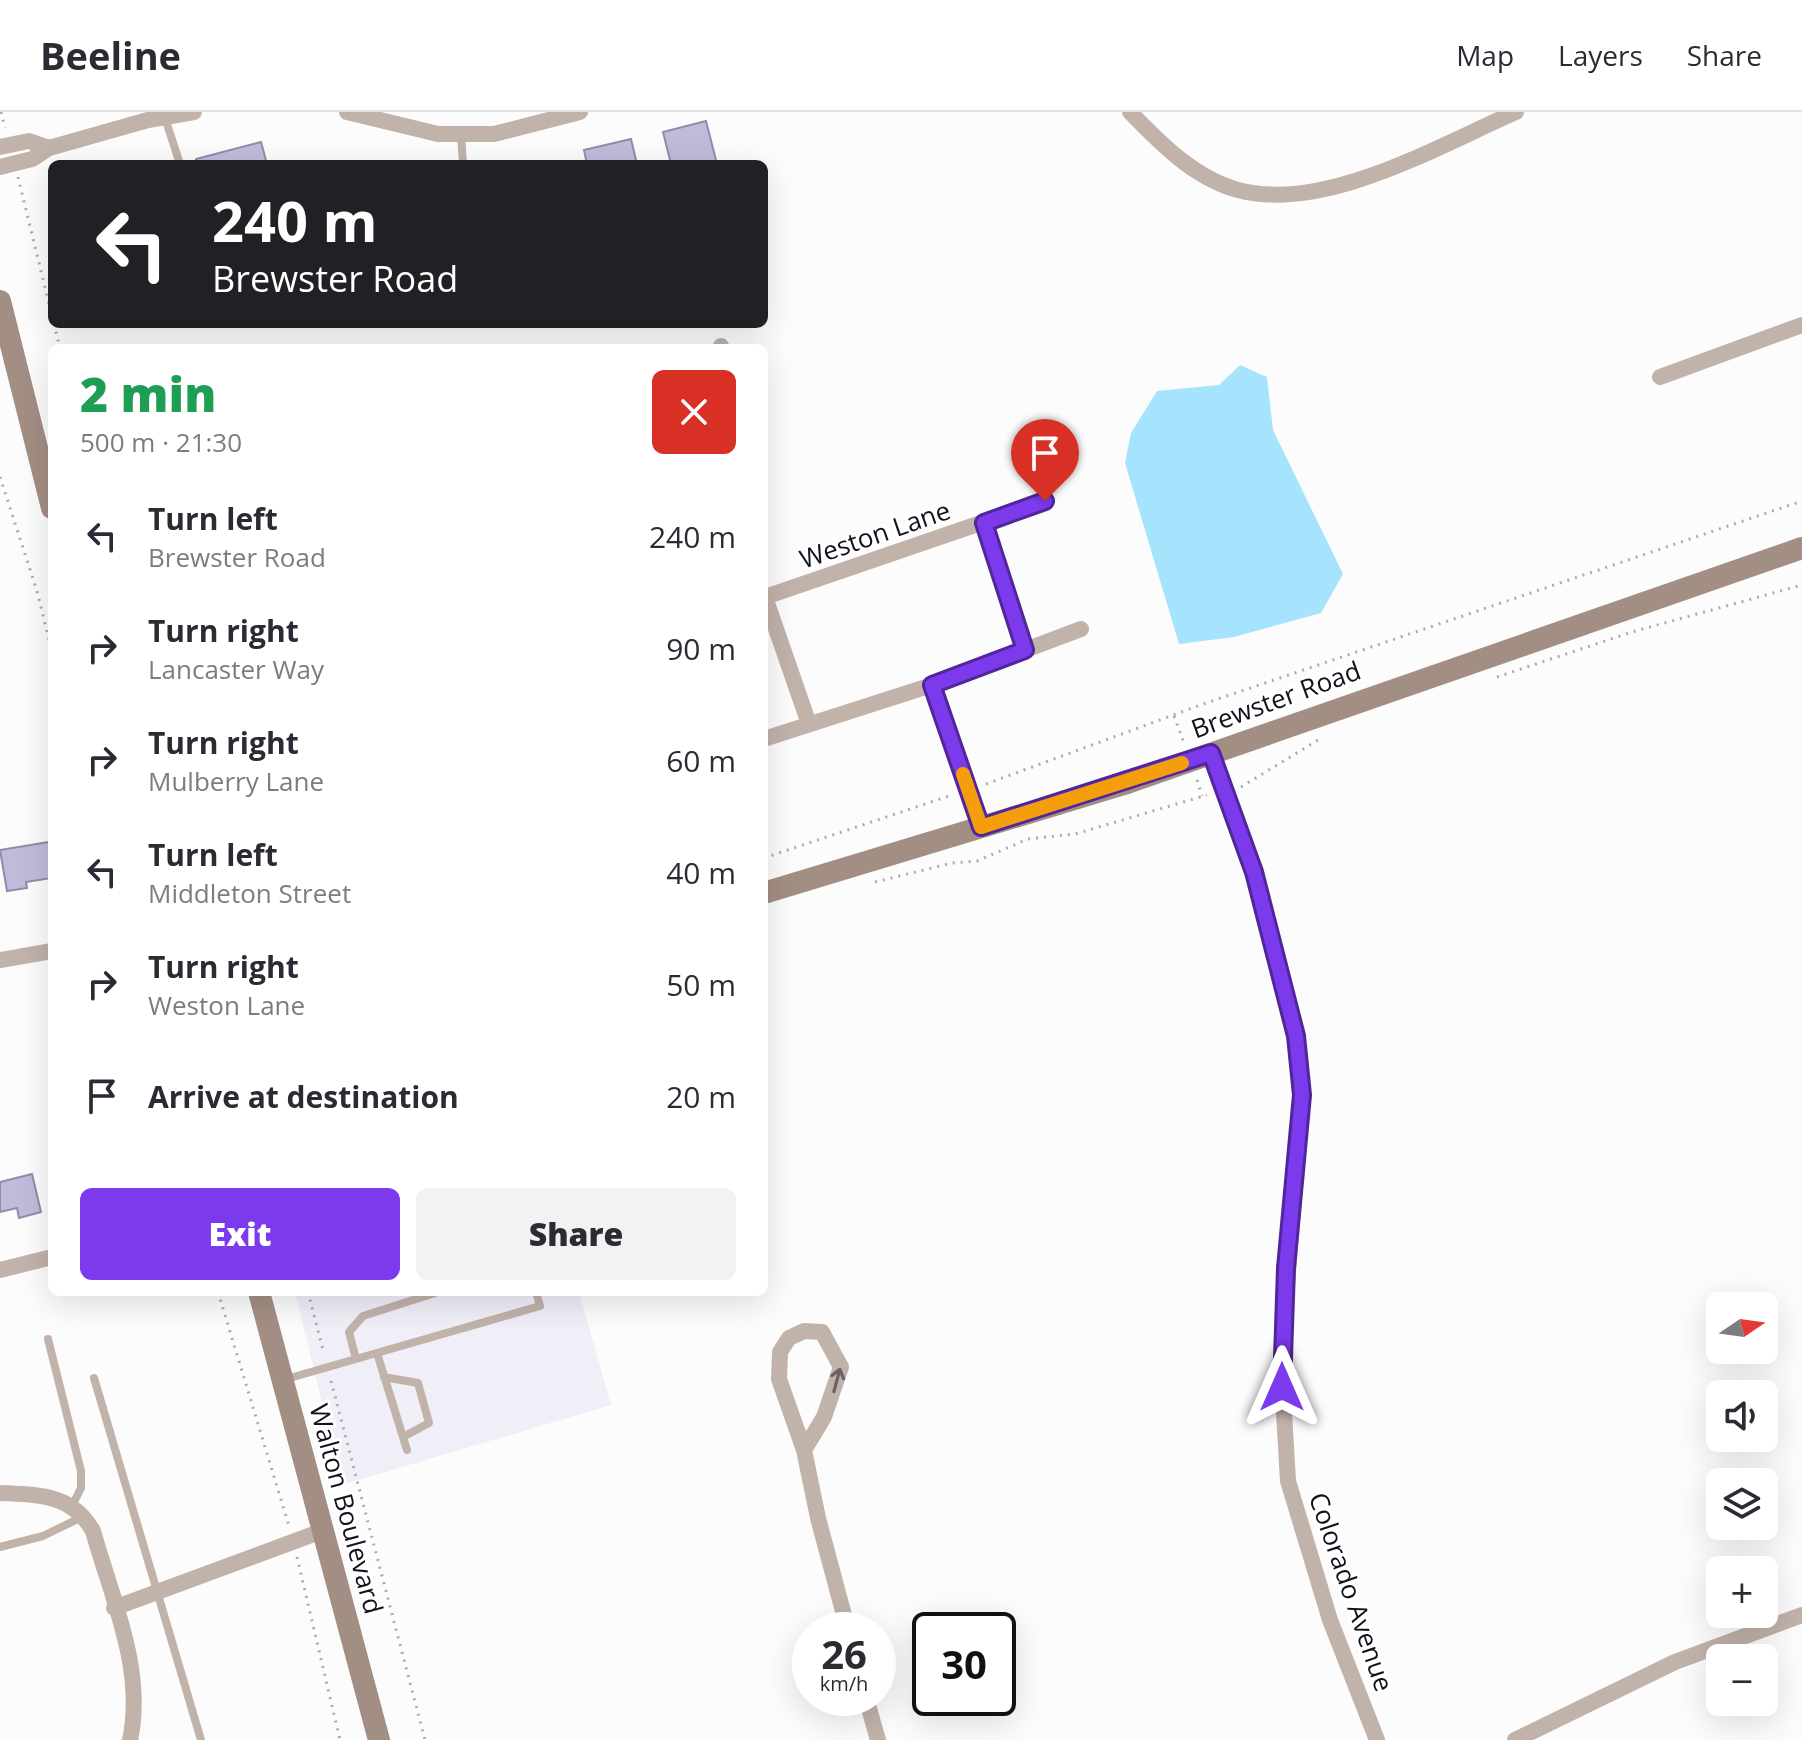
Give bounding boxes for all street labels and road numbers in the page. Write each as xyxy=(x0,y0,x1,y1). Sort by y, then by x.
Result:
street label: Weston Lane xyxy=(795,491,955,577)
street label: Brewster Road xyxy=(1186,652,1365,746)
street label: Walton Boulevard xyxy=(302,1400,392,1618)
street label: Colorado Avenue xyxy=(1301,1487,1403,1696)

